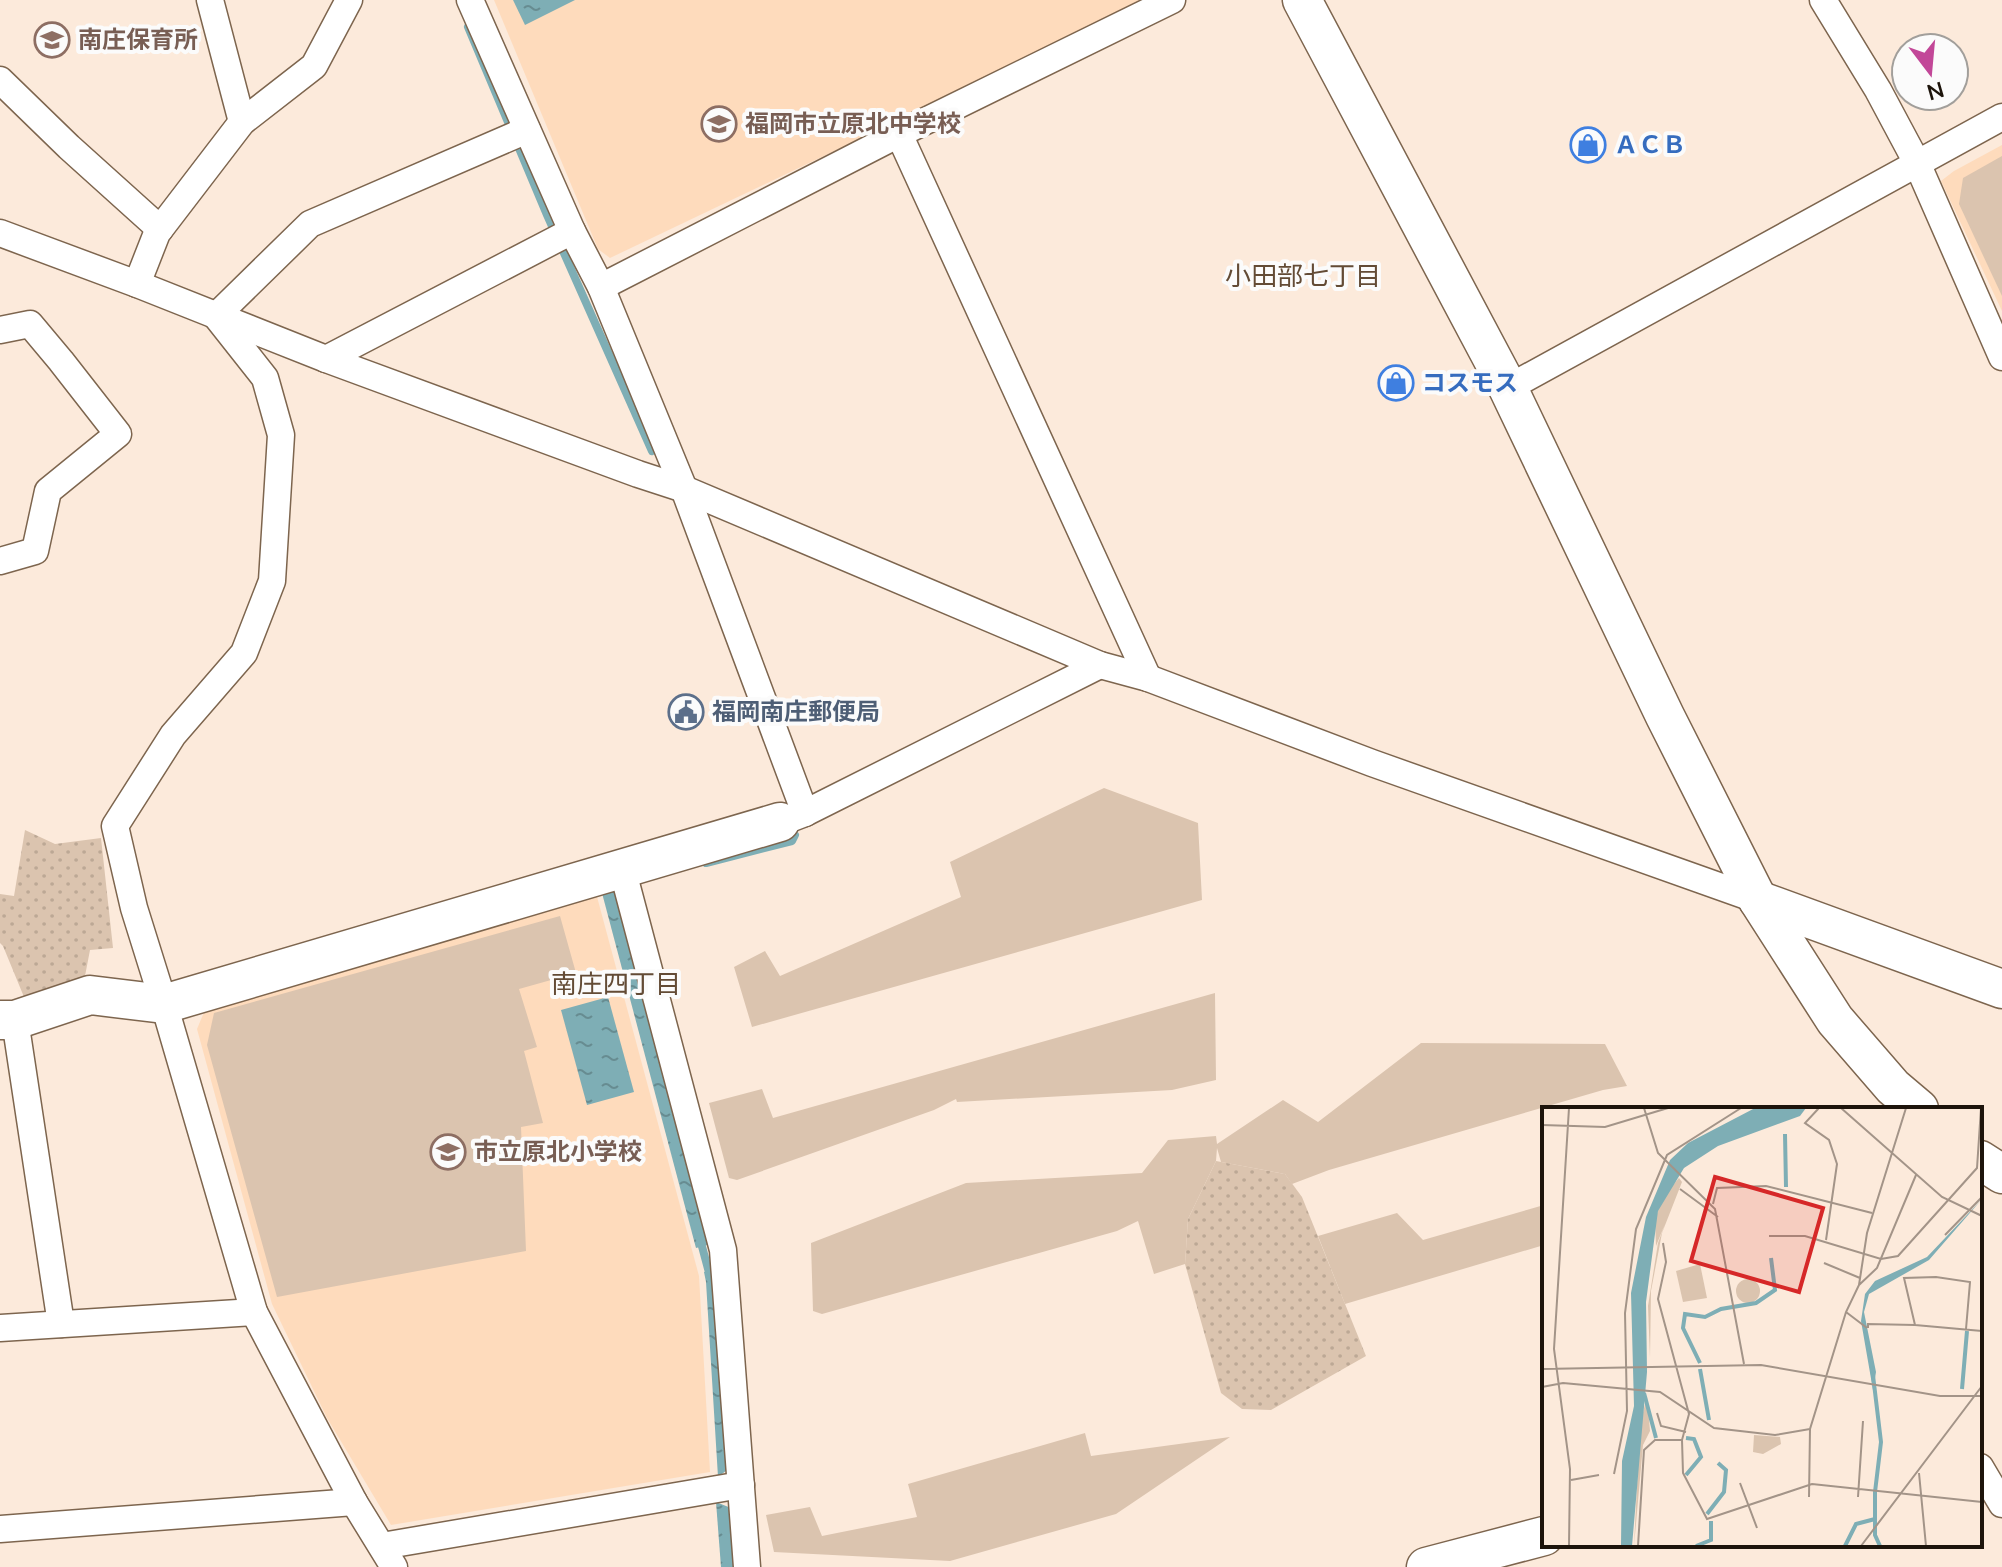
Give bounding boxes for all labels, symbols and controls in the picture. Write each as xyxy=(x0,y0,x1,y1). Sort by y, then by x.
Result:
school or university icon: 南庄保育所 xyxy=(33,21,71,59)
place label: 南庄保育所 xyxy=(78,24,198,56)
north arrow xyxy=(1890,32,1970,112)
text: N xyxy=(1923,74,1947,107)
school or university icon: 福岡市立原北中学校 xyxy=(700,105,738,143)
place label: 福岡市立原北中学校 xyxy=(745,108,961,140)
shop icon: ＡＣＢ xyxy=(1569,126,1607,164)
place label: ＡＣＢ xyxy=(1614,129,1686,161)
district label: 小田部七丁目 xyxy=(1225,259,1381,294)
shop icon: コスモス xyxy=(1377,364,1415,402)
place label: コスモス xyxy=(1422,367,1518,399)
public building icon: 福岡南庄郵便局 xyxy=(667,693,705,731)
place label: 福岡南庄郵便局 xyxy=(712,696,880,728)
district label: 南庄四丁目 xyxy=(551,967,681,1002)
inset map xyxy=(1542,1107,1982,1547)
school or university icon: 市立原北小学校 xyxy=(429,1133,467,1171)
place label: 市立原北小学校 xyxy=(474,1136,642,1168)

